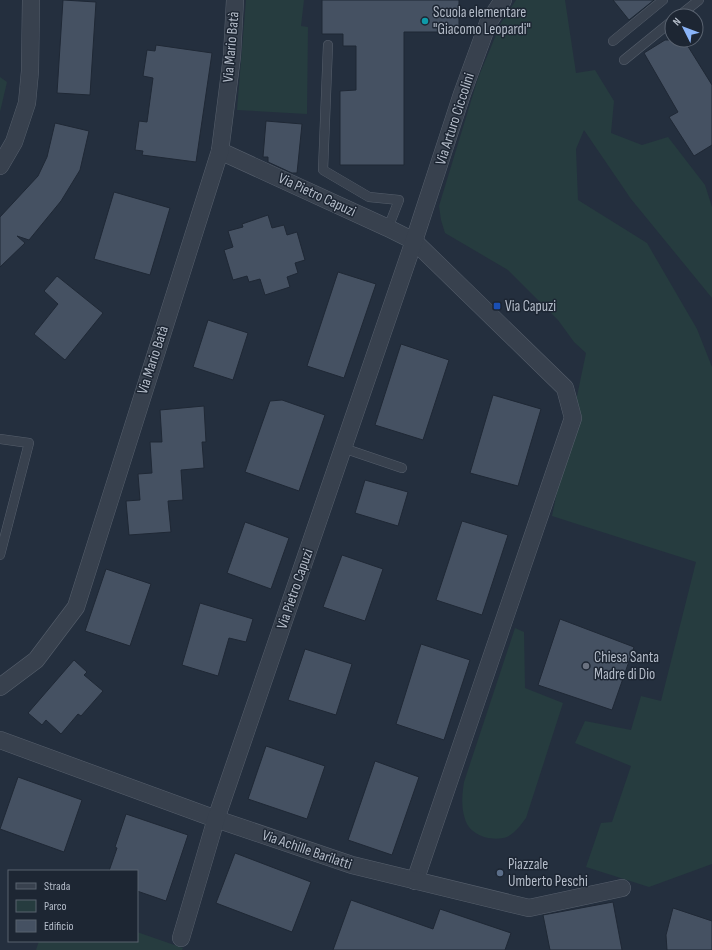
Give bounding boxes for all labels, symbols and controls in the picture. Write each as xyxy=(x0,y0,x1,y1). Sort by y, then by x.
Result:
place label: Scuola elementare "Giacomo Leopardi" xyxy=(433,3,531,39)
north arrow xyxy=(664,8,704,48)
street label: Via Mario Batà xyxy=(218,11,244,83)
text: N xyxy=(670,15,684,28)
marker: Scuola elementare "Giacomo Leopardi" xyxy=(420,16,430,26)
street label: Via Arturo Ciccolini xyxy=(431,70,479,167)
street label: Via Pietro Capuzi xyxy=(275,169,359,221)
place label: Via Capuzi xyxy=(505,297,556,316)
marker: Via Capuzi xyxy=(492,301,502,311)
street label: Via Mario Batà xyxy=(133,323,173,397)
street label: Via Pietro Capuzi xyxy=(272,546,318,632)
place label: Chiesa Santa Madre di Dio xyxy=(594,648,659,684)
marker: Chiesa Santa Madre di Dio xyxy=(581,661,591,671)
street label: Via Achille Barilatti xyxy=(260,826,355,874)
place label: Piazzale Umberto Peschi xyxy=(508,855,588,891)
marker: Piazzale Umberto Peschi xyxy=(495,868,505,878)
legend xyxy=(8,870,138,942)
text: Strada xyxy=(44,879,71,894)
text: Parco xyxy=(44,899,67,914)
text: Edificio xyxy=(44,919,73,934)

